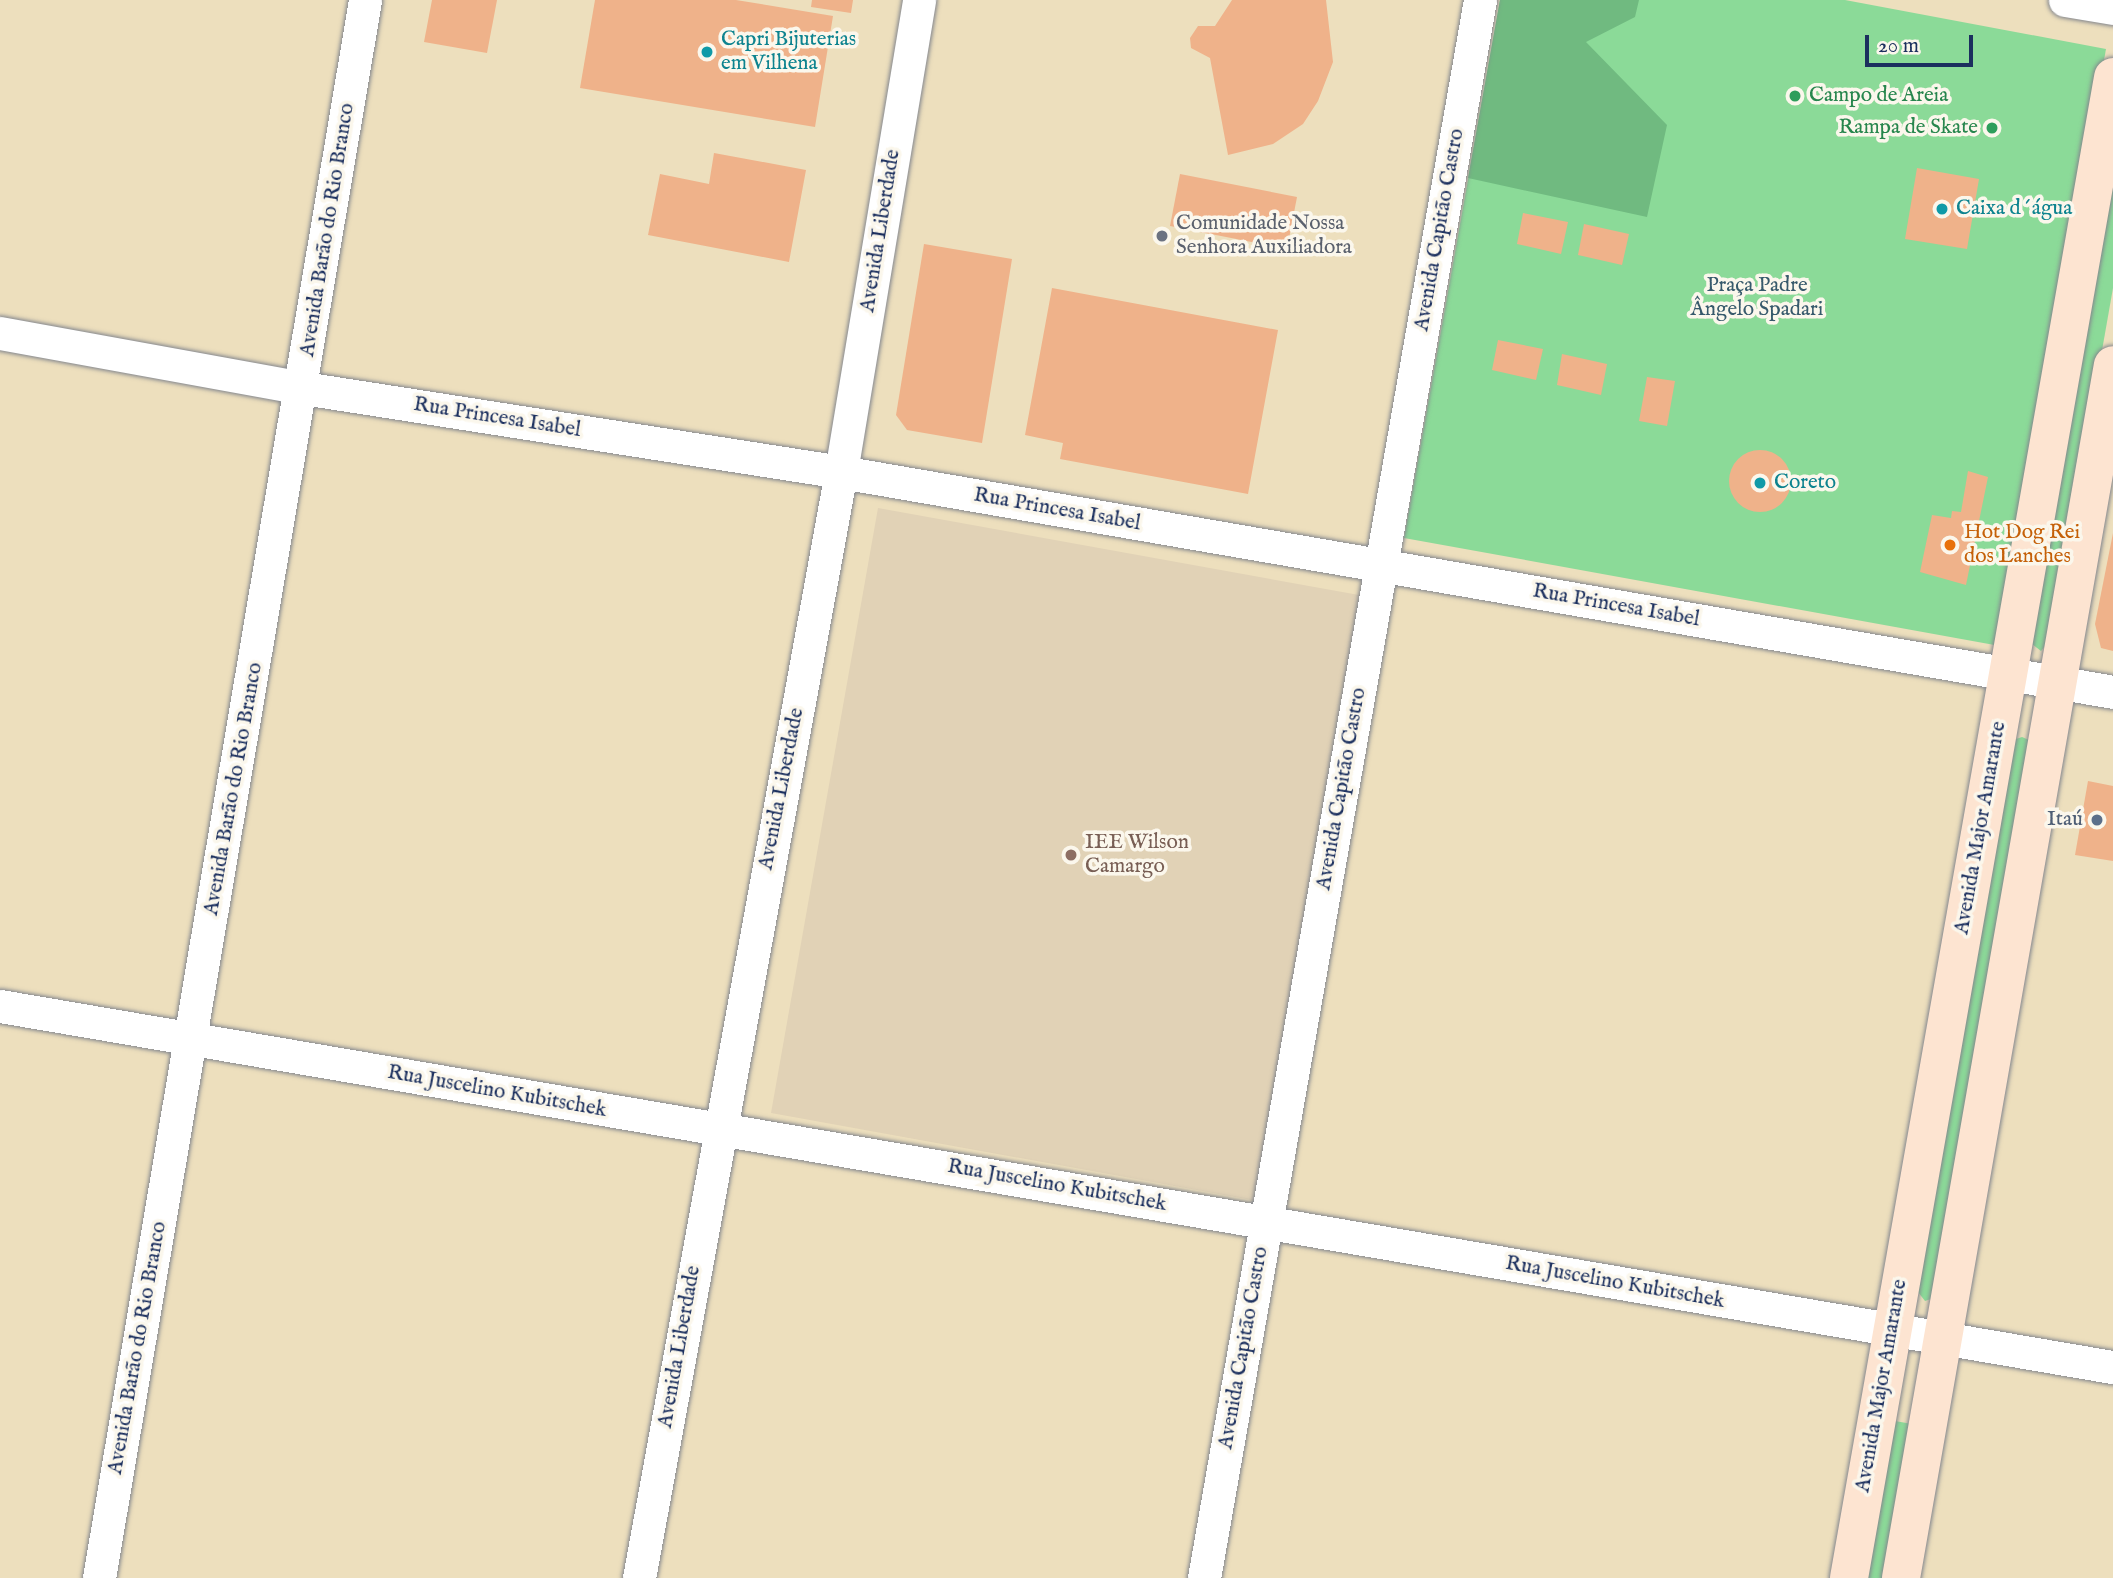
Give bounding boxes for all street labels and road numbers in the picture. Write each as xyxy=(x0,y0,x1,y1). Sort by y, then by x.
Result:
street label: Avenida Barão do Rio Branco xyxy=(295,101,361,359)
street label: Avenida Capitão Castro xyxy=(1410,127,1470,333)
street label: Avenida Liberdade xyxy=(856,148,906,314)
street label: Rua Princesa Isabel xyxy=(412,392,582,444)
street label: Rua Princesa Isabel xyxy=(972,483,1142,537)
street label: Rua Princesa Isabel xyxy=(1531,579,1701,633)
street label: Avenida Barão do Rio Branco xyxy=(199,661,269,917)
street label: Avenida Capitão Castro xyxy=(1312,686,1372,892)
street label: Avenida Liberdade xyxy=(754,706,810,872)
street label: Avenida Major Amarante xyxy=(1950,720,2012,936)
street label: Rua Juscelino Kubitschek xyxy=(385,1060,609,1124)
street label: Rua Juscelino Kubitschek xyxy=(945,1154,1169,1218)
street label: Avenida Barão do Rio Branco xyxy=(103,1220,173,1476)
street label: Avenida Capitão Castro xyxy=(1214,1245,1274,1451)
street label: Rua Juscelino Kubitschek xyxy=(1503,1251,1727,1315)
street label: Avenida Liberdade xyxy=(653,1264,707,1430)
street label: Avenida Major Amarante xyxy=(1851,1278,1913,1494)

